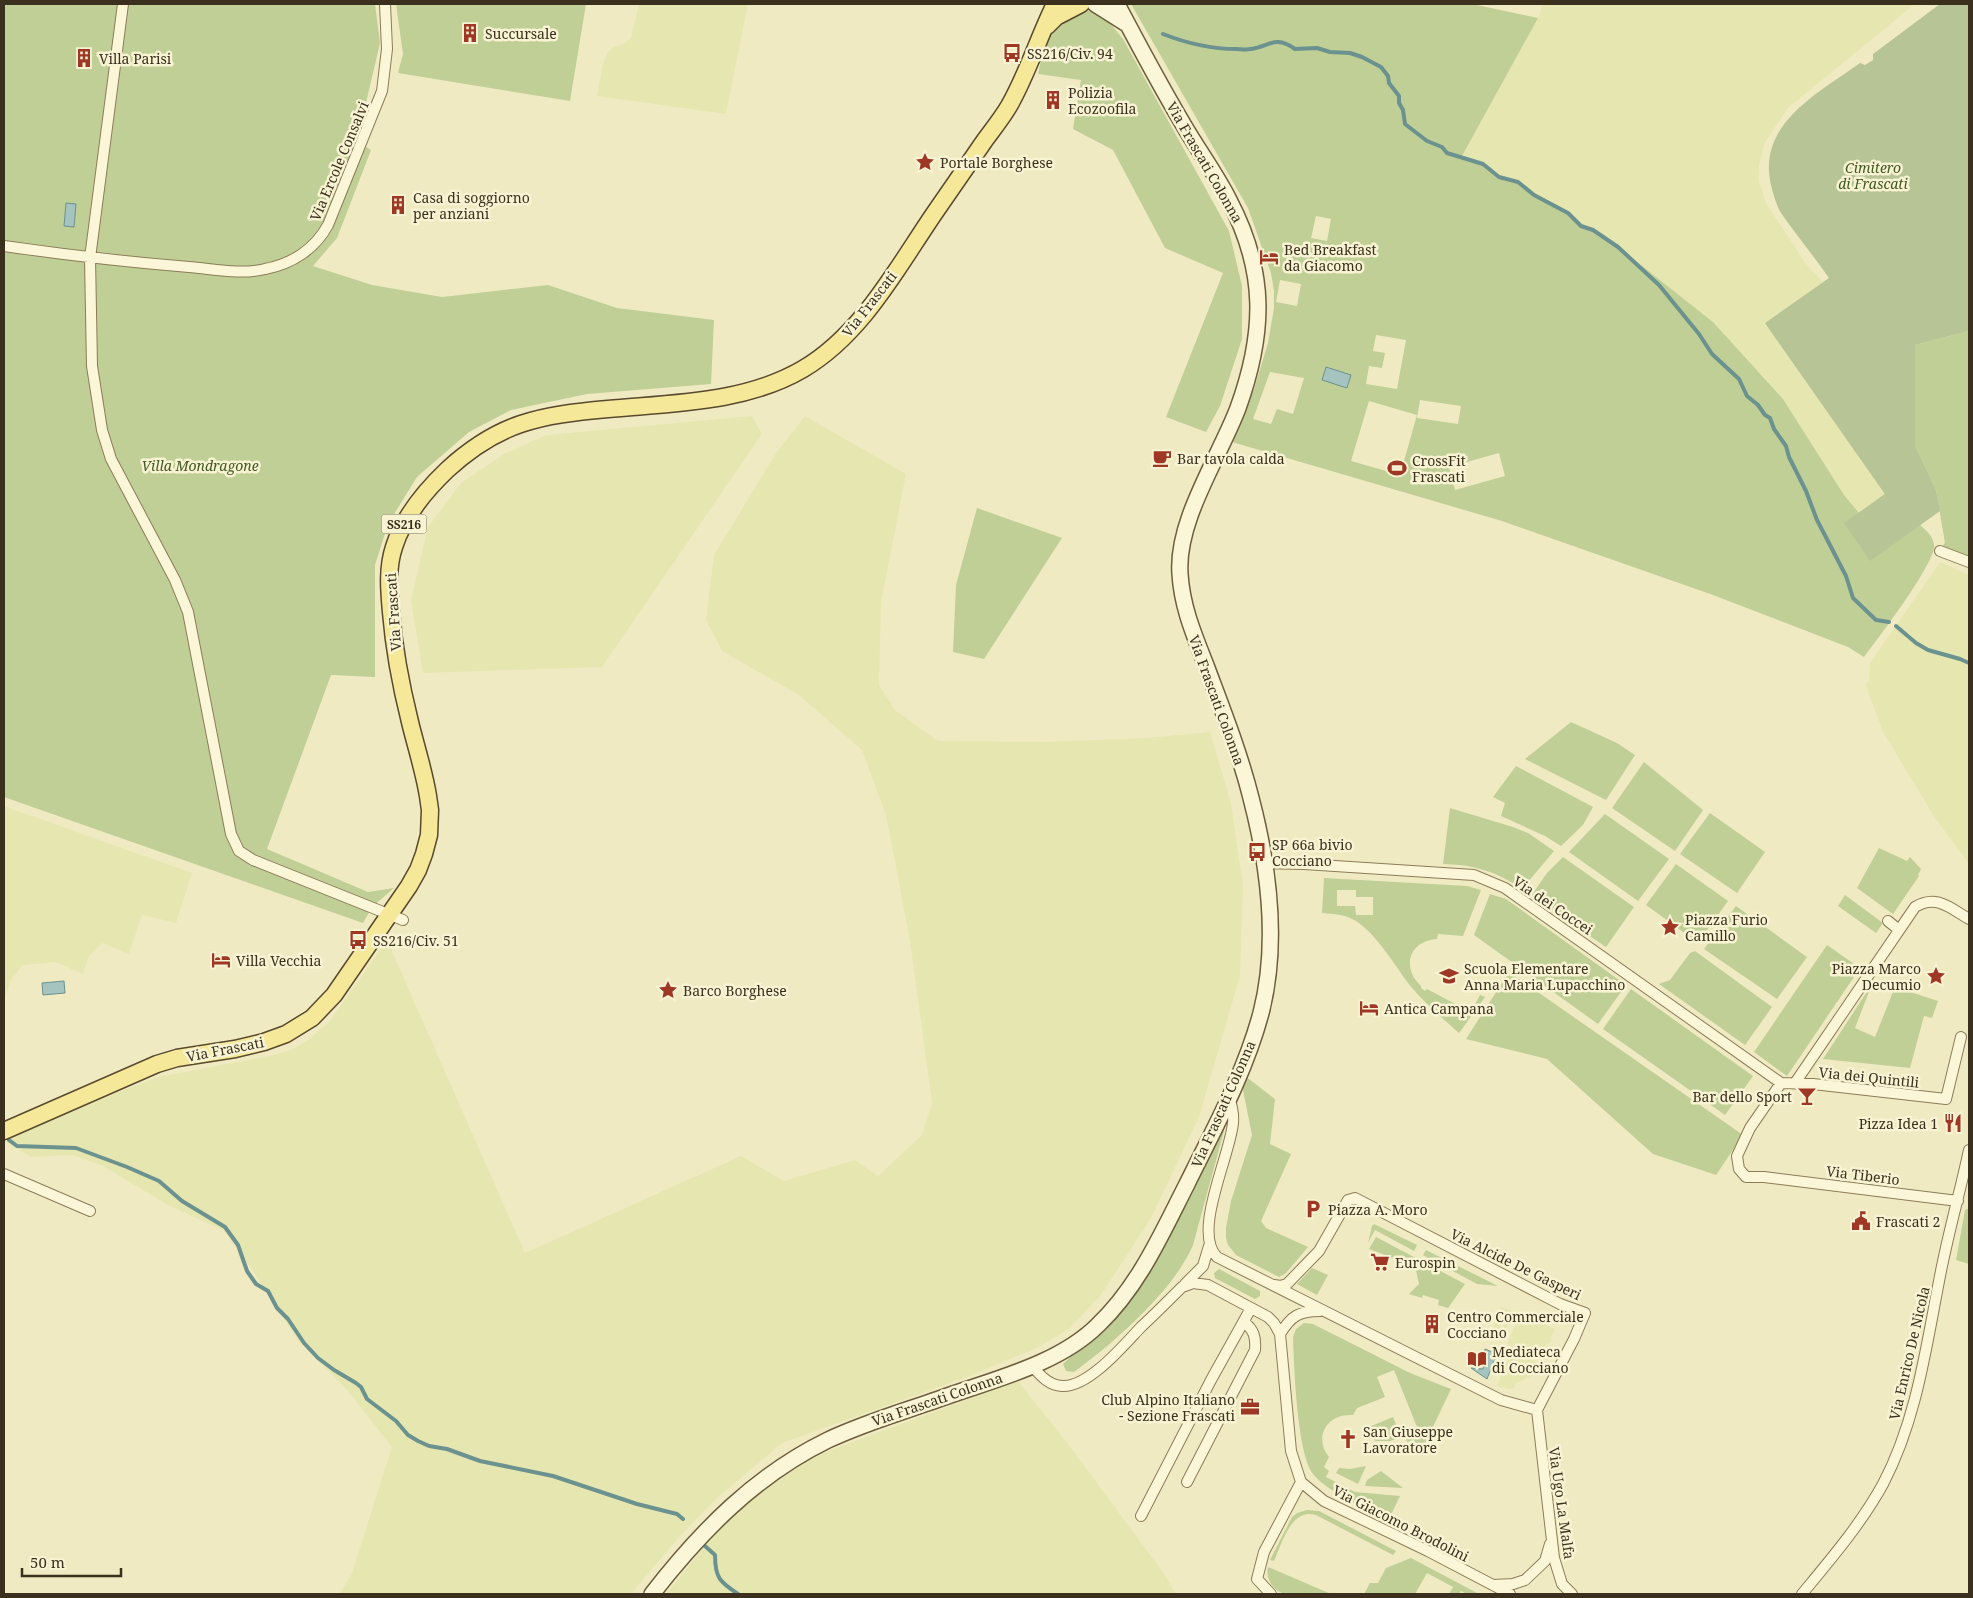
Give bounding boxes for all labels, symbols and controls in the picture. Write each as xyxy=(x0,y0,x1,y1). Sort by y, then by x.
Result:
building icon: Succursale xyxy=(459,22,481,44)
place label: Succursale xyxy=(485,24,557,43)
bus stop icon: SS216/Civ. 94 xyxy=(1001,42,1023,64)
place label: SS216/Civ. 94 xyxy=(1027,44,1113,63)
building icon: Villa Parisi xyxy=(73,47,95,69)
place label: Villa Parisi xyxy=(99,49,172,68)
place label: Polizia Ecozoofila xyxy=(1068,83,1137,118)
building icon: Polizia Ecozoofila xyxy=(1042,89,1064,111)
street label: Via Ercole Consalvi xyxy=(305,98,373,224)
street label: Via Frascati Colonna xyxy=(1163,98,1248,226)
place icon: Portale Borghese xyxy=(914,151,936,173)
place label: Portale Borghese xyxy=(940,153,1053,172)
park label: Cimitero di Frascati xyxy=(1838,158,1908,193)
place label: Casa di soggiorno per anziani xyxy=(413,188,530,223)
building icon: Casa di soggiorno per anziani xyxy=(387,194,409,216)
place label: Bed Breakfast da Giacomo xyxy=(1284,240,1377,275)
hotel icon: Bed Breakfast da Giacomo xyxy=(1258,246,1280,268)
street label: Via Frascati xyxy=(837,267,901,341)
cafe icon: Bar tavola calda xyxy=(1151,447,1173,469)
place label: Bar tavola calda xyxy=(1177,449,1285,468)
place label: CrossFit Frascati xyxy=(1412,451,1466,486)
park label: Villa Mondragone xyxy=(141,456,259,475)
sports icon: CrossFit Frascati xyxy=(1386,457,1408,479)
road number: SS216 xyxy=(382,514,426,534)
street label: Via Frascati xyxy=(381,572,405,652)
street label: Via Frascati Colonna xyxy=(1185,632,1249,768)
place label: SP 66a bivio Cocciano xyxy=(1272,835,1353,870)
bus stop icon: SP 66a bivio Cocciano xyxy=(1246,841,1268,863)
street label: Via dei Coccei xyxy=(1510,871,1597,939)
place label: Piazza Furio Camillo xyxy=(1685,910,1768,945)
place icon: Piazza Furio Camillo xyxy=(1659,916,1681,938)
bus stop icon: SS216/Civ. 51 xyxy=(347,929,369,951)
place label: SS216/Civ. 51 xyxy=(373,931,459,950)
hotel icon: Villa Vecchia xyxy=(210,949,232,971)
place label: Villa Vecchia xyxy=(236,951,321,970)
place label: Scuola Elementare Anna Maria Lupacchino xyxy=(1464,959,1625,994)
place label: Piazza Marco Decumio xyxy=(1832,959,1921,994)
school or university icon: Scuola Elementare Anna Maria Lupacchino xyxy=(1438,965,1460,987)
place icon: Piazza Marco Decumio xyxy=(1925,965,1947,987)
place icon: Barco Borghese xyxy=(657,979,679,1001)
place label: Barco Borghese xyxy=(683,981,787,1000)
hotel icon: Antica Campana xyxy=(1358,997,1380,1019)
place label: Antica Campana xyxy=(1384,999,1494,1018)
street label: Via Frascati xyxy=(185,1032,266,1066)
street label: Via Frascati Colonna xyxy=(1186,1037,1260,1170)
street label: Via dei Quintili xyxy=(1818,1062,1921,1092)
bar icon: Bar dello Sport xyxy=(1796,1085,1818,1107)
place label: Bar dello Sport xyxy=(1692,1087,1792,1106)
restaurant icon: Pizza Idea 1 xyxy=(1942,1112,1964,1134)
place label: Pizza Idea 1 xyxy=(1859,1114,1938,1133)
street label: Via Tiberio xyxy=(1825,1161,1901,1189)
parking icon: Piazza A. Moro xyxy=(1302,1198,1324,1220)
place label: Piazza A. Moro xyxy=(1328,1200,1428,1219)
public building icon: Frascati 2 xyxy=(1850,1210,1872,1232)
place label: Frascati 2 xyxy=(1876,1212,1940,1231)
street label: Via Alcide De Gasperi xyxy=(1447,1224,1585,1304)
supermarket icon: Eurospin xyxy=(1369,1251,1391,1273)
place label: Eurospin xyxy=(1395,1253,1456,1272)
street label: Via Enrico De Nicola xyxy=(1884,1284,1934,1422)
place label: Centro Commerciale Cocciano xyxy=(1447,1307,1584,1342)
building icon: Centro Commerciale Cocciano xyxy=(1421,1313,1443,1335)
place label: Mediateca di Cocciano xyxy=(1492,1342,1569,1377)
library icon: Mediateca di Cocciano xyxy=(1466,1348,1488,1370)
street label: Via Frascati Colonna xyxy=(869,1368,1005,1430)
place label: Club Alpino Italiano - Sezione Frascati xyxy=(1101,1390,1236,1425)
office icon: Club Alpino Italiano - Sezione Frascati xyxy=(1239,1396,1261,1418)
place label: San Giuseppe Lavoratore xyxy=(1363,1422,1453,1457)
church icon: San Giuseppe Lavoratore xyxy=(1337,1428,1359,1450)
street label: Via Ugo La Malfa xyxy=(1545,1446,1579,1561)
street label: Via Giacomo Brodolini xyxy=(1330,1480,1473,1566)
scale bar xyxy=(22,1546,121,1578)
text: 50 m xyxy=(30,1552,65,1572)

